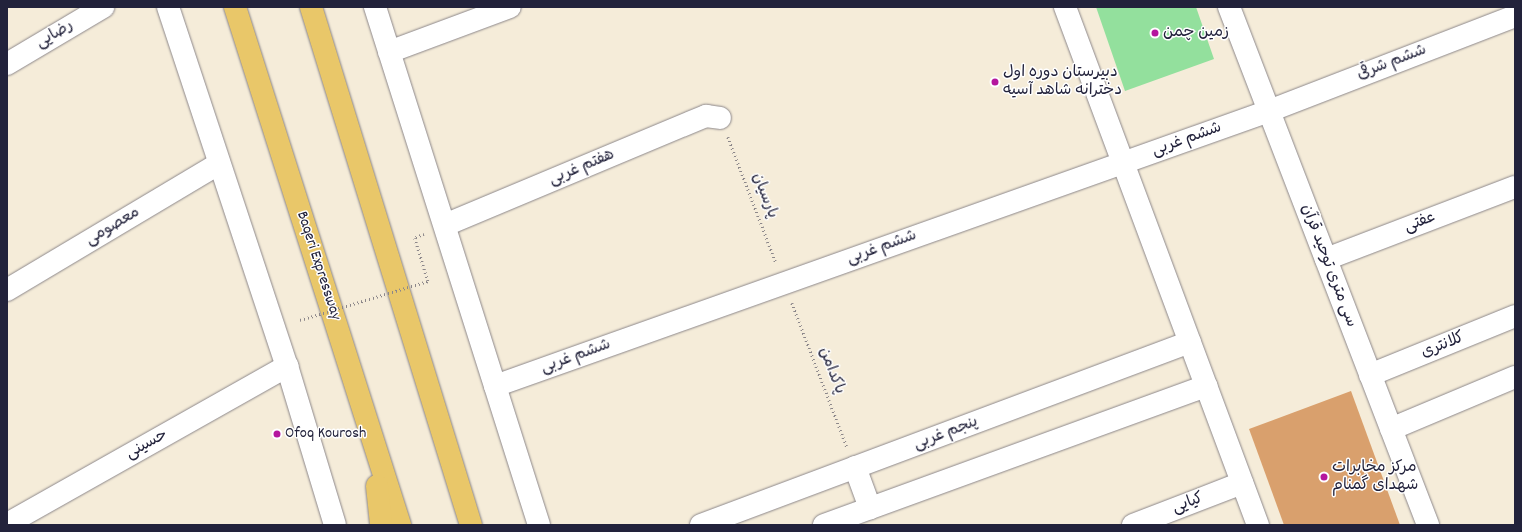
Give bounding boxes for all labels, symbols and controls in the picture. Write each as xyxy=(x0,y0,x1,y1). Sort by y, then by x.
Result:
street label: رضایی xyxy=(33,17,77,53)
place label: زمین چمن xyxy=(1163,23,1229,43)
marker: زمین چمن xyxy=(1150,28,1160,38)
street label: ششم شرقی xyxy=(1355,41,1429,85)
place label: دبیرستان دوره اول دخترانه شاهد آسیه xyxy=(1003,63,1122,101)
marker: دبیرستان دوره اول دخترانه شاهد آسیه xyxy=(990,77,1000,87)
street label: ششم غربی xyxy=(1149,119,1225,161)
street label: هفتم غربی xyxy=(546,146,618,190)
street label: پارسیان xyxy=(747,171,781,221)
street label: سی متری توحید قرآن xyxy=(1296,202,1360,330)
street label: معصومی xyxy=(82,203,144,251)
street label: عفتی xyxy=(1402,208,1438,238)
street label: Baqeri Expressway xyxy=(291,209,345,323)
street label: ششم غربی xyxy=(844,227,920,269)
street label: کلانتری xyxy=(1419,329,1467,363)
street label: ششم غربی xyxy=(538,336,614,378)
street label: پاکدامن xyxy=(813,345,849,397)
street label: پنجم غربی xyxy=(911,413,981,455)
place label: Ofoq Kourosh xyxy=(285,424,366,444)
street label: حسینی xyxy=(123,426,171,464)
marker: Ofoq Kourosh xyxy=(272,429,282,439)
place label: مرکز مخابرات شهدای گمنام xyxy=(1332,458,1418,496)
marker: مرکز مخابرات شهدای گمنام xyxy=(1319,472,1329,482)
street label: کیایی xyxy=(1170,489,1206,519)

